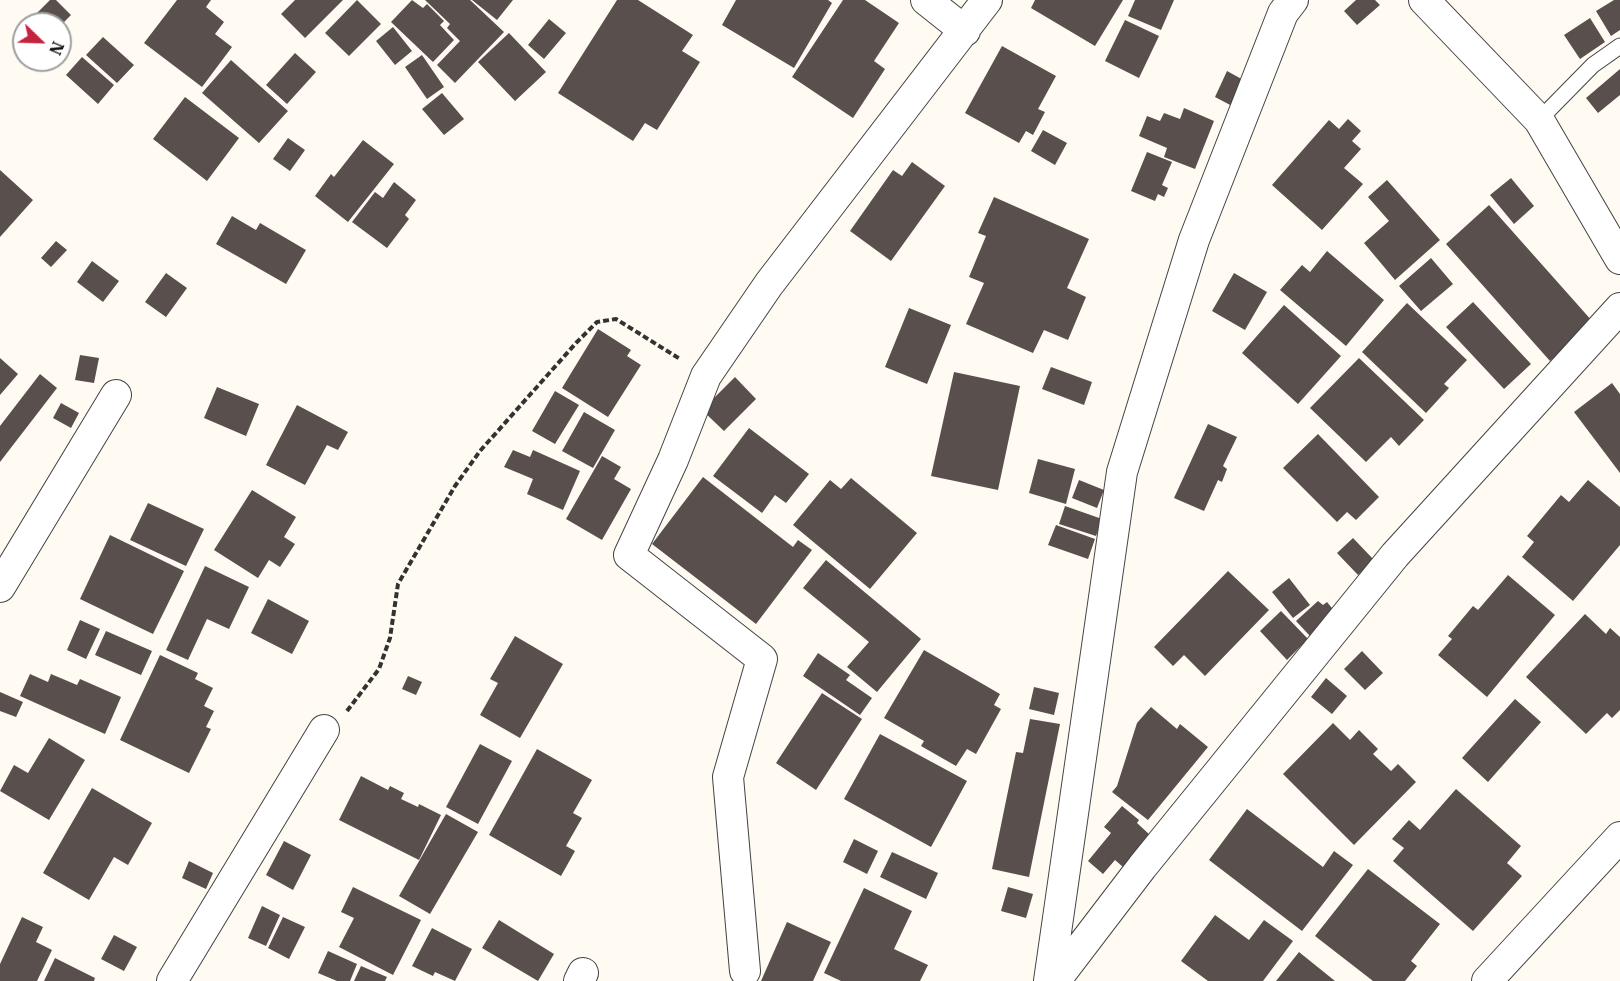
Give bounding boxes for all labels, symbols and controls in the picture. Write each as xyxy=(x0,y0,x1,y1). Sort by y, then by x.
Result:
north arrow xyxy=(12,12,72,72)
text: N xyxy=(45,39,68,58)

